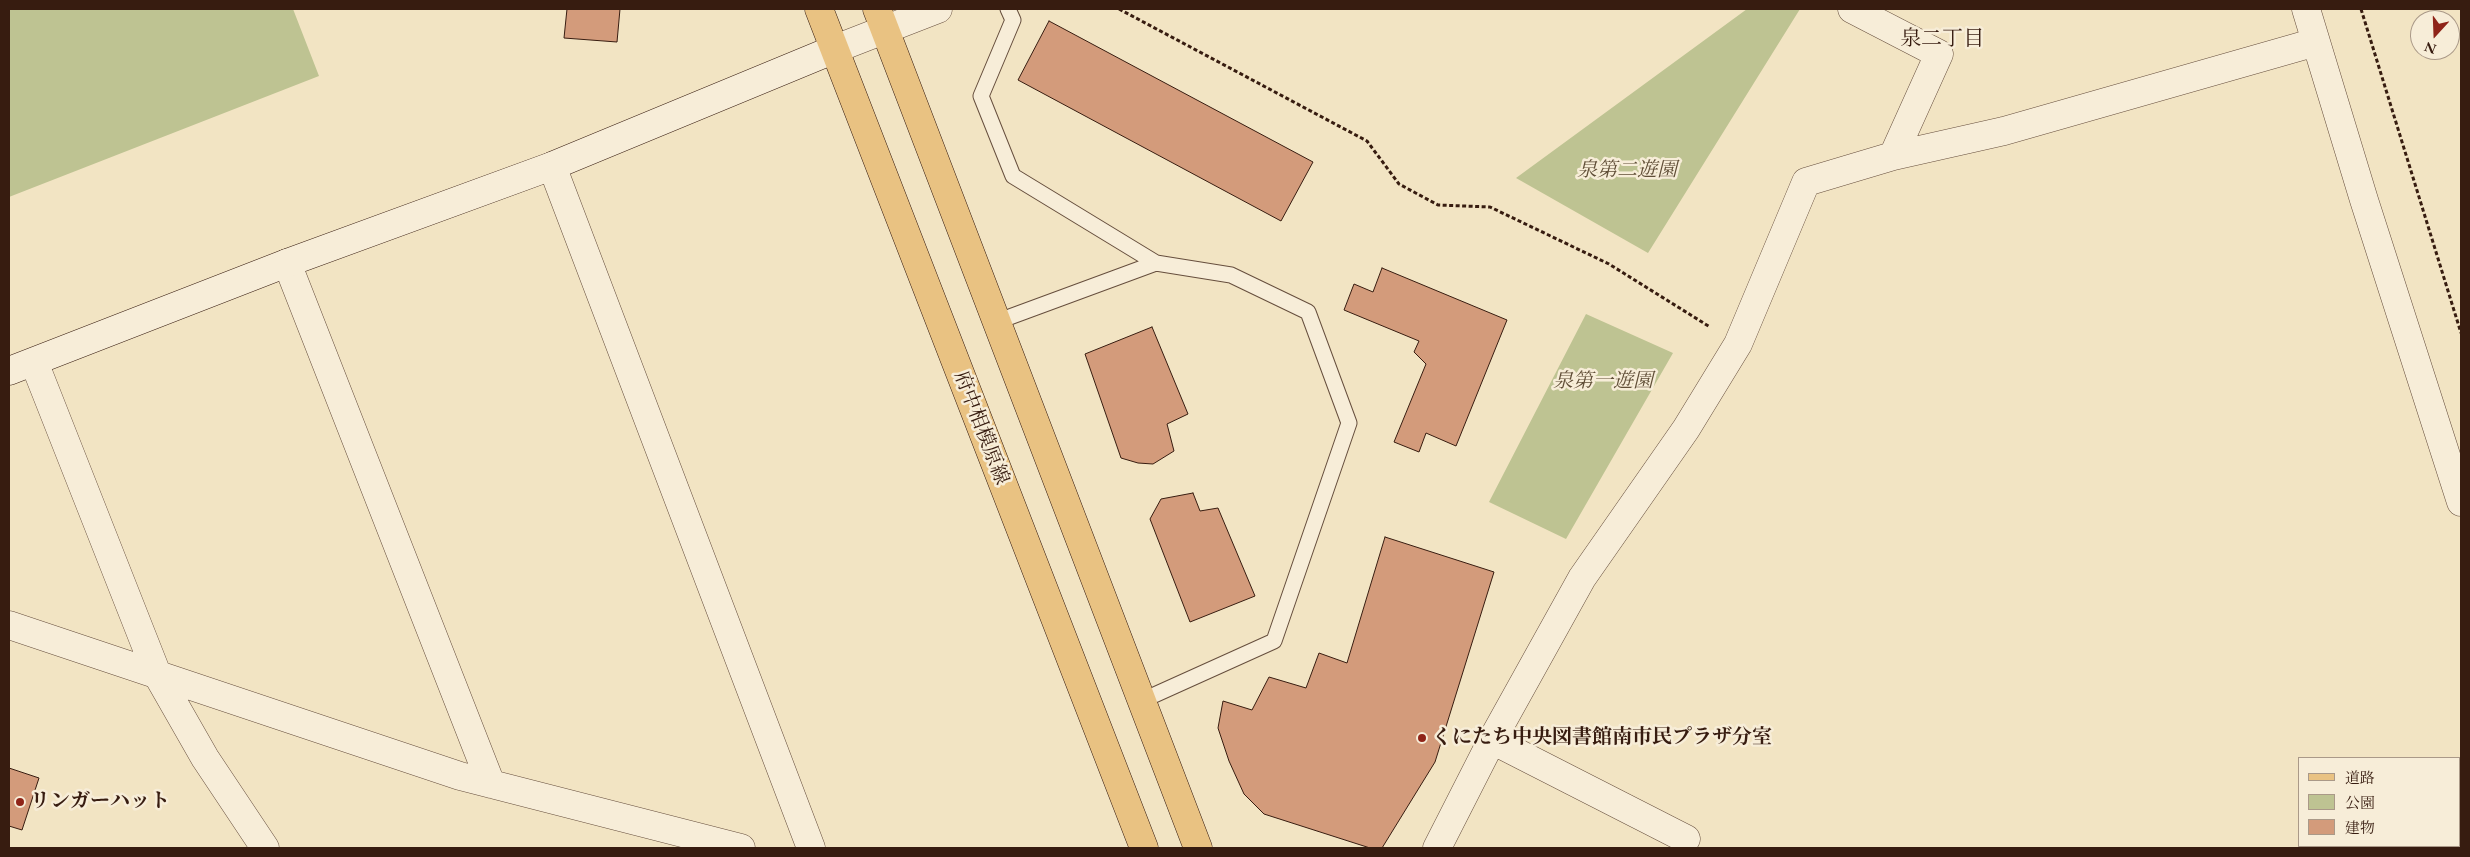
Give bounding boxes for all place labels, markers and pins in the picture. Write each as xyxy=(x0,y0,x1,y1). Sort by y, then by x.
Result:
place label: くにたち中央図書館南市民プラザ分室 xyxy=(1432,726,1772,750)
marker: くにたち中央図書館南市民プラザ分室 xyxy=(1416,732,1428,744)
place label: リンガーハット xyxy=(30,790,170,814)
marker: リンガーハット xyxy=(14,796,26,808)

